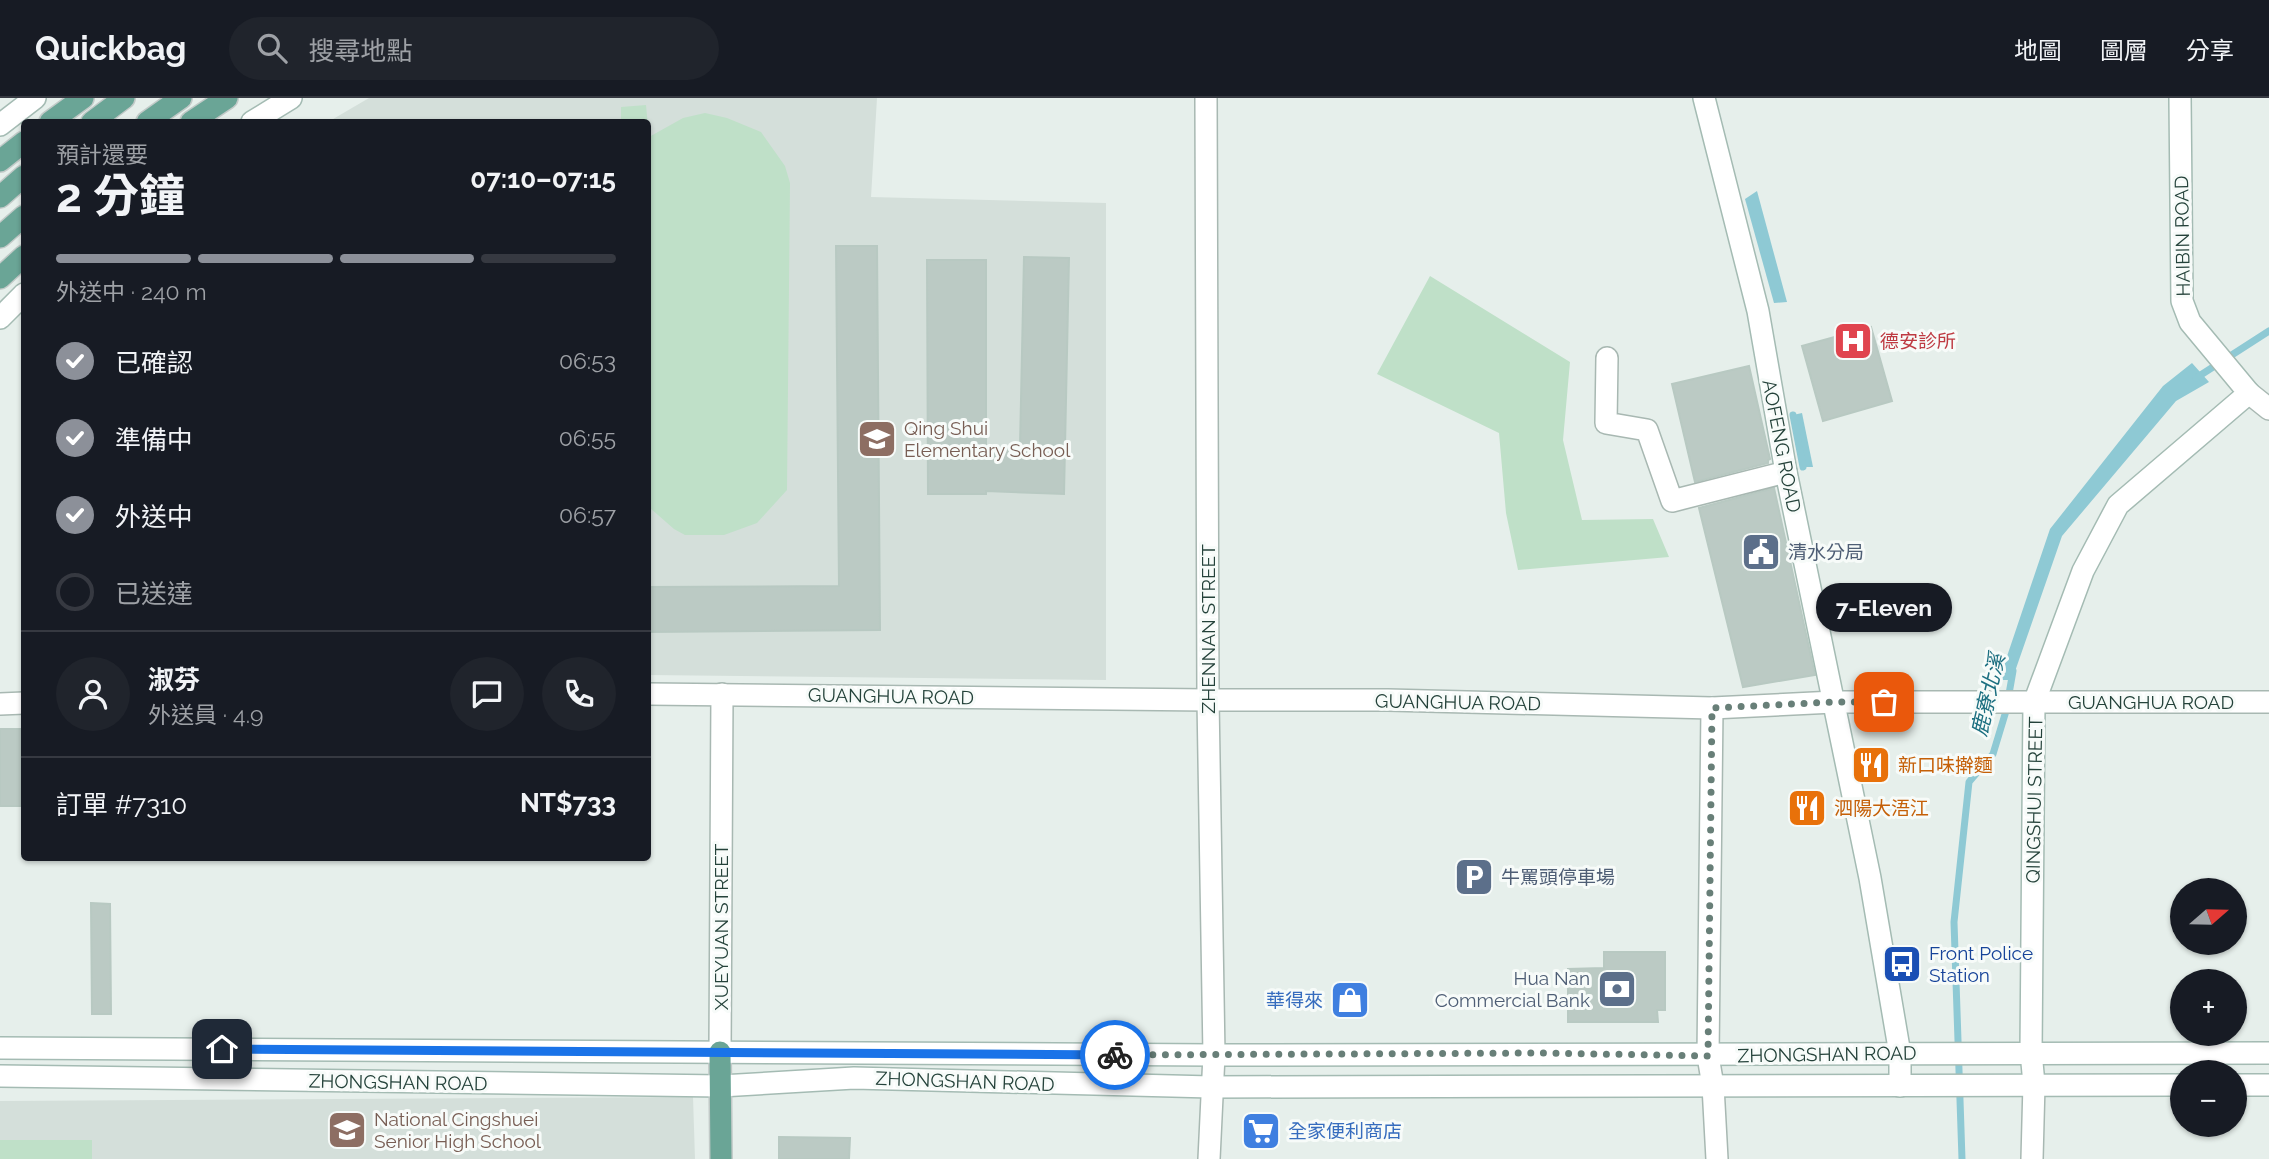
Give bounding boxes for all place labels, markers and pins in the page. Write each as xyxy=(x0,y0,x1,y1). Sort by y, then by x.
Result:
hospital icon: 德安診所 xyxy=(1832,320,1874,362)
place label: 德安診所 xyxy=(1880,330,1956,352)
place label: Qing Shui Elementary School xyxy=(904,417,1071,461)
school or university icon: Qing Shui Elementary School xyxy=(856,418,898,460)
public building icon: 清水分局 xyxy=(1740,531,1782,573)
place label: 清水分局 xyxy=(1788,541,1864,563)
callout: 7-Eleven xyxy=(1816,583,1952,632)
pin xyxy=(1854,672,1914,732)
restaurant icon: 新口味擀麵 xyxy=(1850,744,1892,786)
place label: 新口味擀麵 xyxy=(1898,754,1993,776)
restaurant icon: 泗陽大浯江 xyxy=(1786,787,1828,829)
place label: 泗陽大浯江 xyxy=(1834,797,1929,819)
parking icon: 牛罵頭停車場 xyxy=(1453,856,1495,898)
place label: 牛罵頭停車場 xyxy=(1501,866,1615,888)
place label: Front Police Station xyxy=(1929,942,2033,986)
bus stop icon: Front Police Station xyxy=(1881,943,1923,985)
place label: Hua Nan Commercial Bank xyxy=(1435,967,1590,1011)
bank icon: Hua Nan Commercial Bank xyxy=(1596,968,1638,1010)
shop icon: 華得來 xyxy=(1329,979,1371,1021)
place label: 華得來 xyxy=(1266,989,1323,1011)
pin xyxy=(192,1019,252,1079)
place label: National Cingshuei Senior High School xyxy=(374,1108,542,1152)
school or university icon: National Cingshuei Senior High School xyxy=(326,1109,368,1151)
supermarket icon: 全家便利商店 xyxy=(1240,1110,1282,1152)
place label: 全家便利商店 xyxy=(1288,1120,1402,1142)

